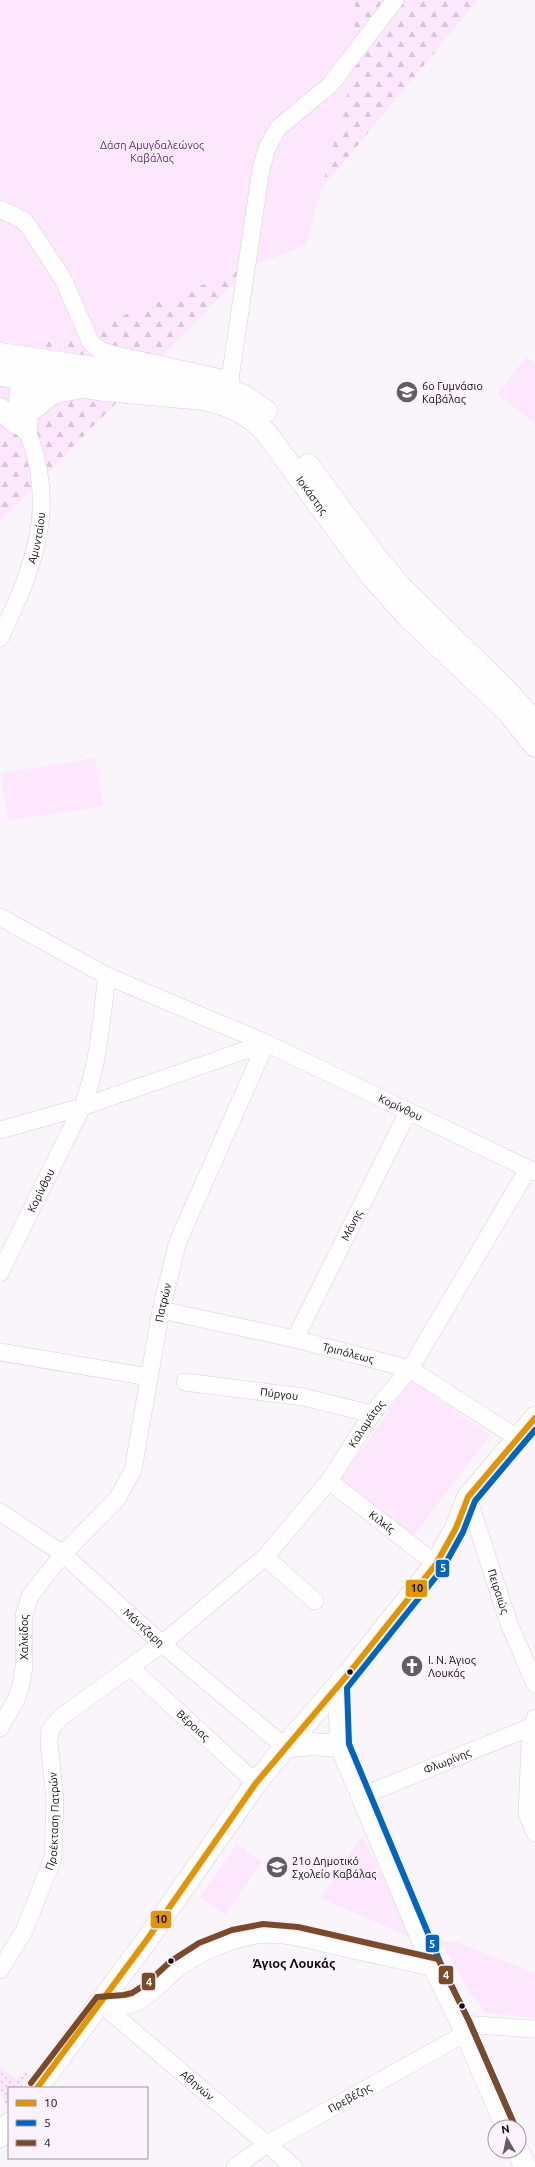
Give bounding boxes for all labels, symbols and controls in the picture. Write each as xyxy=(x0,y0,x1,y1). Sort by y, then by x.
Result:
park label: Δάση Αμυγδαλεώνος Καβάλας xyxy=(100,139,204,165)
school or university icon: 6ο Γυμνάσιο Καβάλας xyxy=(394,379,420,405)
place label: 6ο Γυμνάσιο Καβάλας xyxy=(422,380,483,406)
street label: Ιοκάστης xyxy=(294,474,330,517)
street label: Αμυνταίου xyxy=(25,512,47,565)
street label: Κορίνθου xyxy=(377,1092,424,1123)
street label: Κορίνθου xyxy=(25,1167,57,1214)
street label: Μάνης xyxy=(339,1208,365,1243)
street label: Πατρών xyxy=(153,1281,174,1323)
street label: Τριπόλεως xyxy=(321,1340,375,1366)
street label: Πύργου xyxy=(259,1386,299,1402)
street label: Καλαμάτας xyxy=(346,1398,388,1450)
street label: Κιλκίς xyxy=(367,1508,397,1536)
line badge: 5 xyxy=(435,1559,450,1578)
text: 5 xyxy=(440,1562,446,1574)
street label: Πειραιώς xyxy=(486,1567,511,1615)
line badge: 10 xyxy=(405,1579,428,1598)
text: 10 xyxy=(411,1582,423,1594)
street label: Μάντζαρη xyxy=(121,1606,167,1649)
street label: Χαλκίδος xyxy=(18,1615,31,1660)
church icon: Ι. Ν. Άγιος Λουκάς xyxy=(399,1653,425,1679)
place label: Ι. Ν. Άγιος Λουκάς xyxy=(428,1654,476,1680)
unlabelled marker xyxy=(345,1667,355,1677)
street label: Βέροιας xyxy=(175,1707,212,1744)
street label: Φλωρίνης xyxy=(422,1746,473,1776)
street label: Προέκταση Πατρών xyxy=(43,1771,61,1872)
school or university icon: 21ο Δημοτικό Σχολείο Καβάλας xyxy=(264,1854,290,1880)
place label: 21ο Δημοτικό Σχολείο Καβάλας xyxy=(292,1855,376,1881)
line badge: 10 xyxy=(150,1910,172,1929)
text: 10 xyxy=(155,1913,167,1925)
line badge: 5 xyxy=(425,1934,440,1953)
text: 5 xyxy=(429,1938,435,1950)
unlabelled marker xyxy=(166,1956,176,1966)
district label: Άγιος Λουκάς xyxy=(253,1956,335,1971)
line badge: 4 xyxy=(438,1965,454,1985)
text: 4 xyxy=(443,1969,449,1981)
line badge: 4 xyxy=(141,1972,156,1991)
text: 4 xyxy=(146,1976,152,1988)
unlabelled marker xyxy=(457,2001,467,2011)
street label: Αθηνών xyxy=(178,2068,217,2103)
street label: Πρεβέζης xyxy=(326,2081,374,2115)
legend xyxy=(8,2087,148,2159)
text: 10 xyxy=(44,2096,58,2109)
text: 5 xyxy=(44,2116,51,2129)
north arrow xyxy=(487,2119,527,2159)
text: N xyxy=(500,2123,510,2136)
text: 4 xyxy=(44,2136,51,2149)

